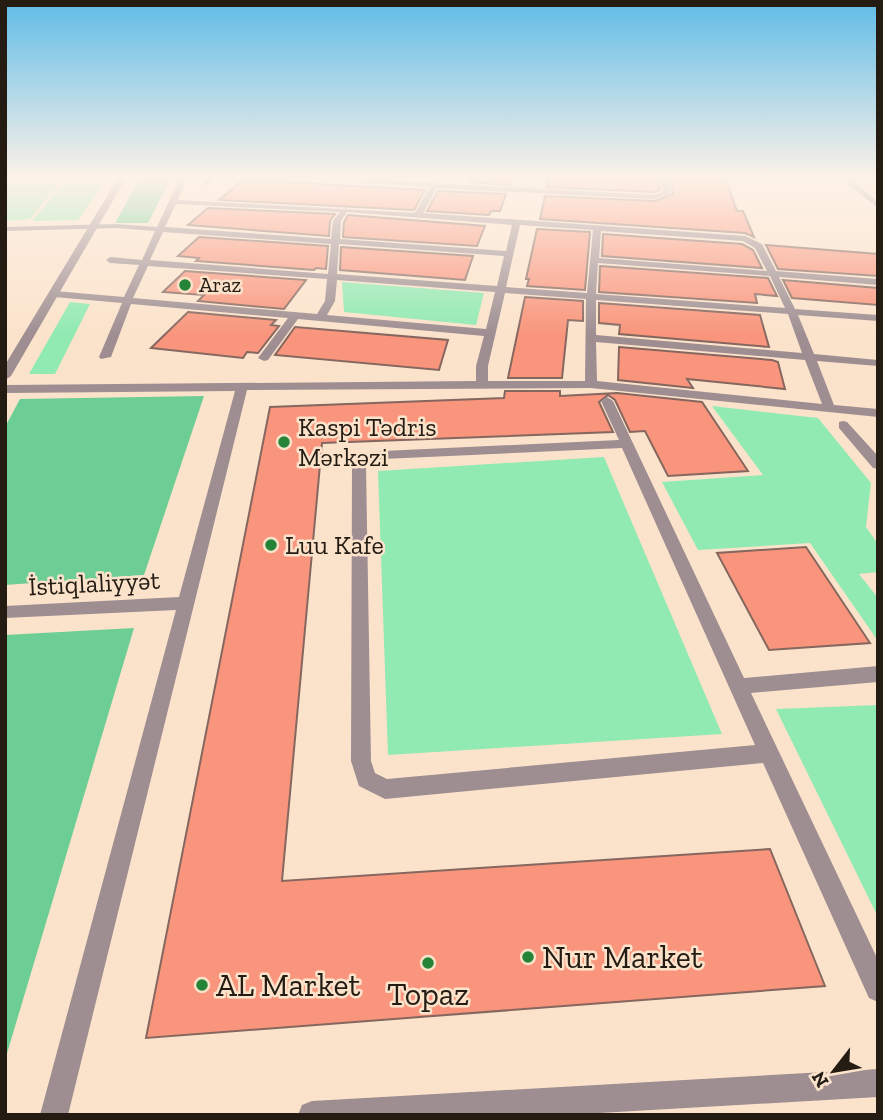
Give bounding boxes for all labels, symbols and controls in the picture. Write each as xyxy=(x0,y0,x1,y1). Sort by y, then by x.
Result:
place label: Araz xyxy=(199,272,242,297)
marker: Araz xyxy=(177,277,193,293)
place label: Kaspi Tədris Mərkəzi xyxy=(298,411,437,473)
marker: Kaspi Tədris Mərkəzi xyxy=(276,434,292,450)
place label: Luu Kafe xyxy=(285,529,384,561)
marker: Luu Kafe xyxy=(263,537,279,553)
street label: İstiqlaliyyət xyxy=(27,564,161,602)
place label: Nur Market xyxy=(542,938,703,976)
marker: Nur Market xyxy=(520,949,536,965)
marker: Topaz xyxy=(420,955,436,971)
place label: AL Market xyxy=(216,966,360,1004)
place label: Topaz xyxy=(387,975,469,1013)
marker: AL Market xyxy=(194,977,210,993)
north arrow xyxy=(799,1036,869,1106)
text: N xyxy=(806,1067,833,1092)

